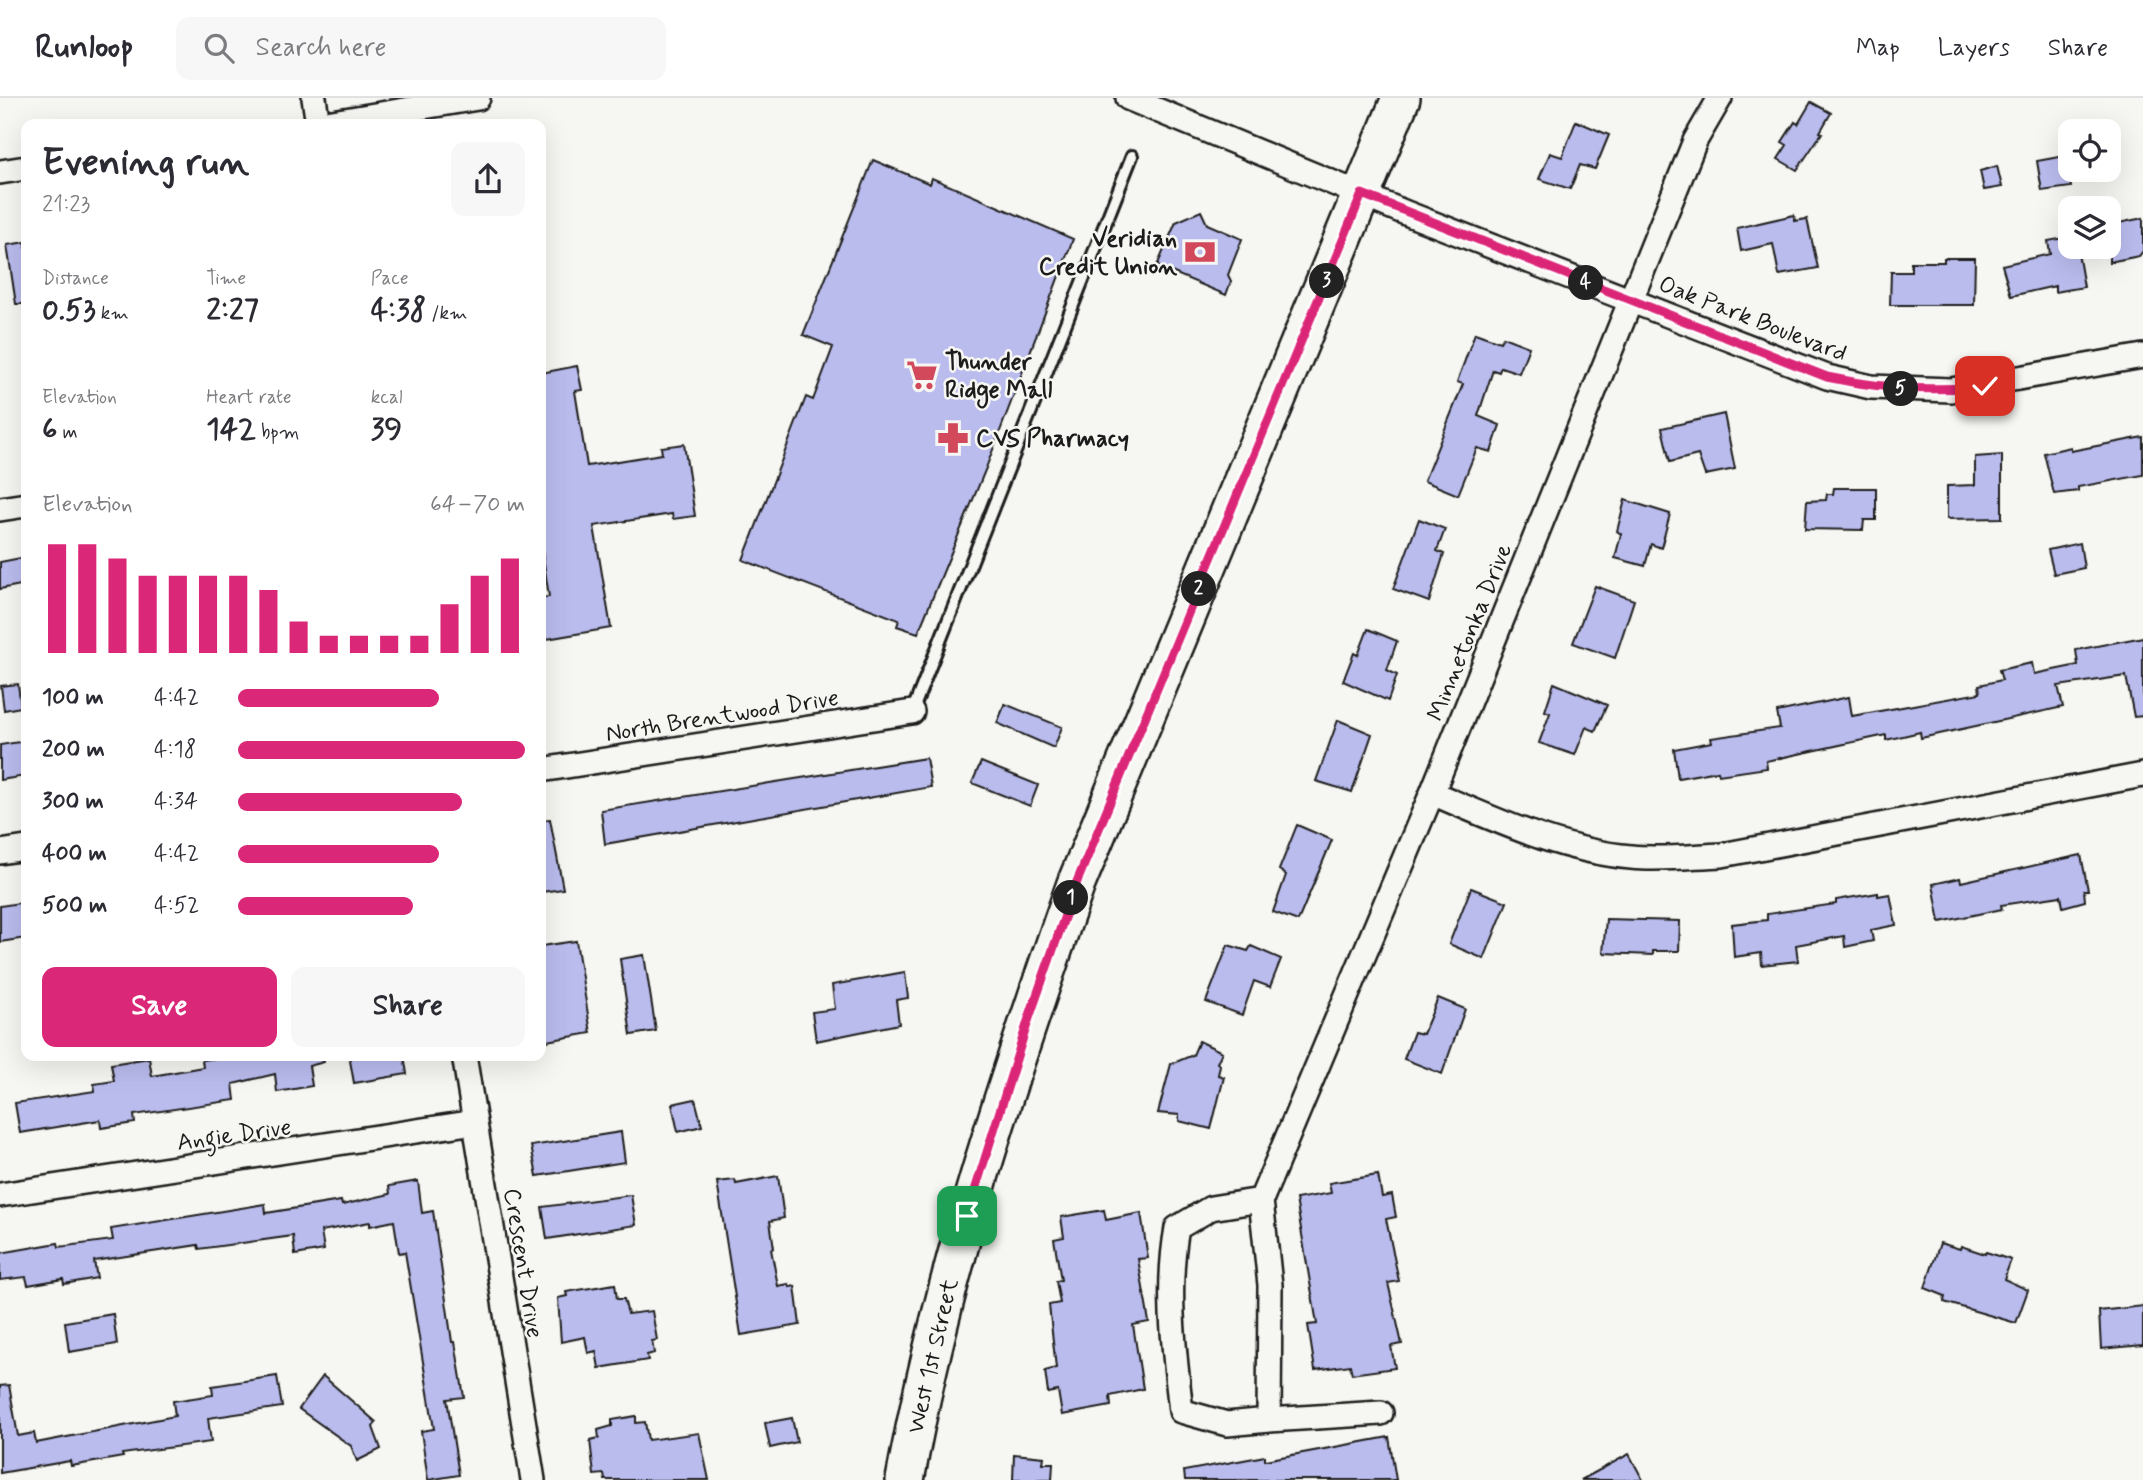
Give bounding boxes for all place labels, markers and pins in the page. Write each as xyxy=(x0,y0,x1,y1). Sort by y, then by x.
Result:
place label: Veridian Credit Union xyxy=(1039,224,1177,283)
bank icon: Veridian Credit Union xyxy=(1183,235,1217,269)
pin: 3 xyxy=(1310,264,1344,298)
pin: 4 xyxy=(1568,266,1604,300)
place label: Thunder Ridge Mall xyxy=(945,347,1052,409)
pin xyxy=(1955,356,2015,416)
supermarket icon: Thunder Ridge Mall xyxy=(905,358,939,392)
pin: 5 xyxy=(1884,372,1918,406)
pharmacy icon: CVS Pharmacy xyxy=(936,421,970,455)
place label: CVS Pharmacy xyxy=(976,424,1129,455)
pin: 2 xyxy=(1182,572,1216,606)
pin: 1 xyxy=(1054,880,1088,916)
pin xyxy=(937,1186,997,1246)

